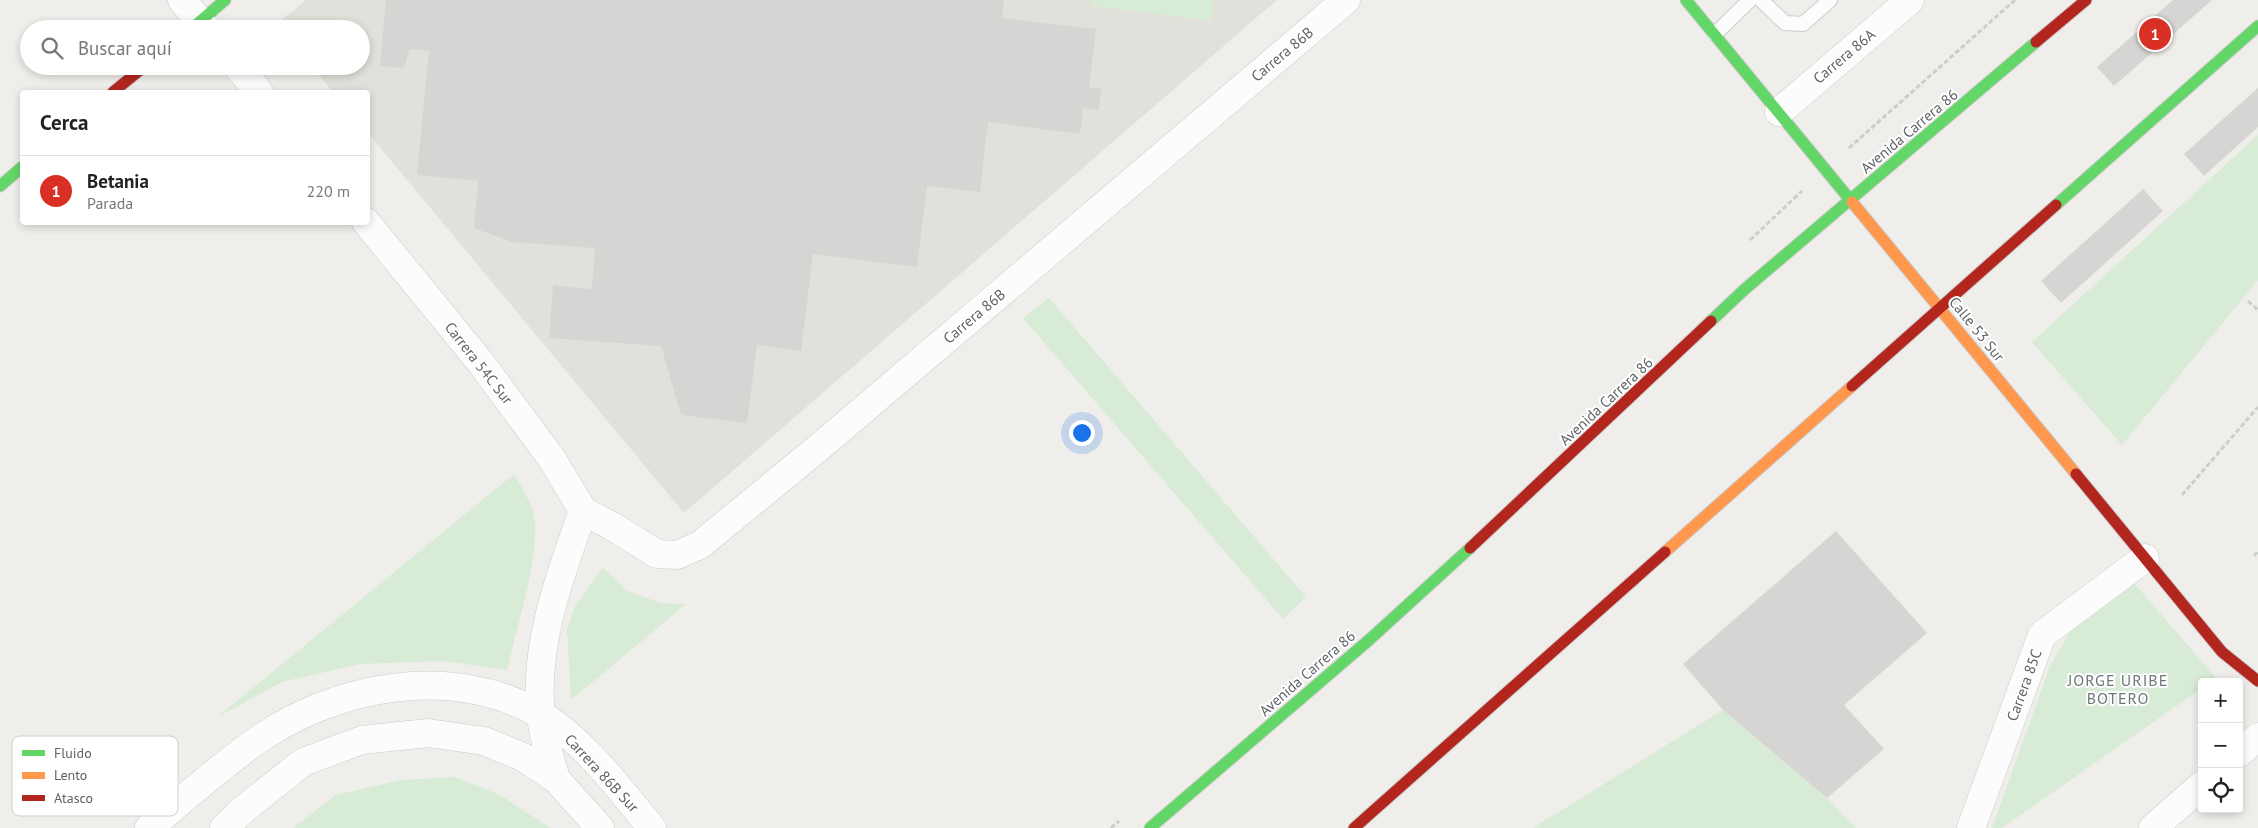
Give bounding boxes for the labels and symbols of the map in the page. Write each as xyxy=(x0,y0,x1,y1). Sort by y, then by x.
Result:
pin: 1 xyxy=(2139,15,2171,53)
street label: Carrera 86B xyxy=(1247,23,1317,85)
street label: Carrera 86A xyxy=(1809,24,1879,87)
street label: Avenida Carrera 86 xyxy=(1856,85,1962,177)
street label: Carrera 86B xyxy=(939,285,1009,347)
street label: Calle 53 Sur xyxy=(1945,293,2009,365)
street label: Carrera 54C Sur xyxy=(441,318,517,408)
street label: Avenida Carrera 86 xyxy=(1555,353,1657,449)
your location xyxy=(1069,420,1095,446)
street label: Avenida Carrera 86 xyxy=(1255,626,1359,720)
street label: Carrera 85C xyxy=(2002,646,2046,724)
district label: JORGE URIBE BOTERO xyxy=(2067,670,2168,708)
street label: Carrera 86B Sur xyxy=(561,730,643,816)
legend xyxy=(12,736,178,816)
text: Fluido xyxy=(54,744,92,762)
text: Lento xyxy=(54,766,87,784)
text: Atasco xyxy=(54,789,93,807)

